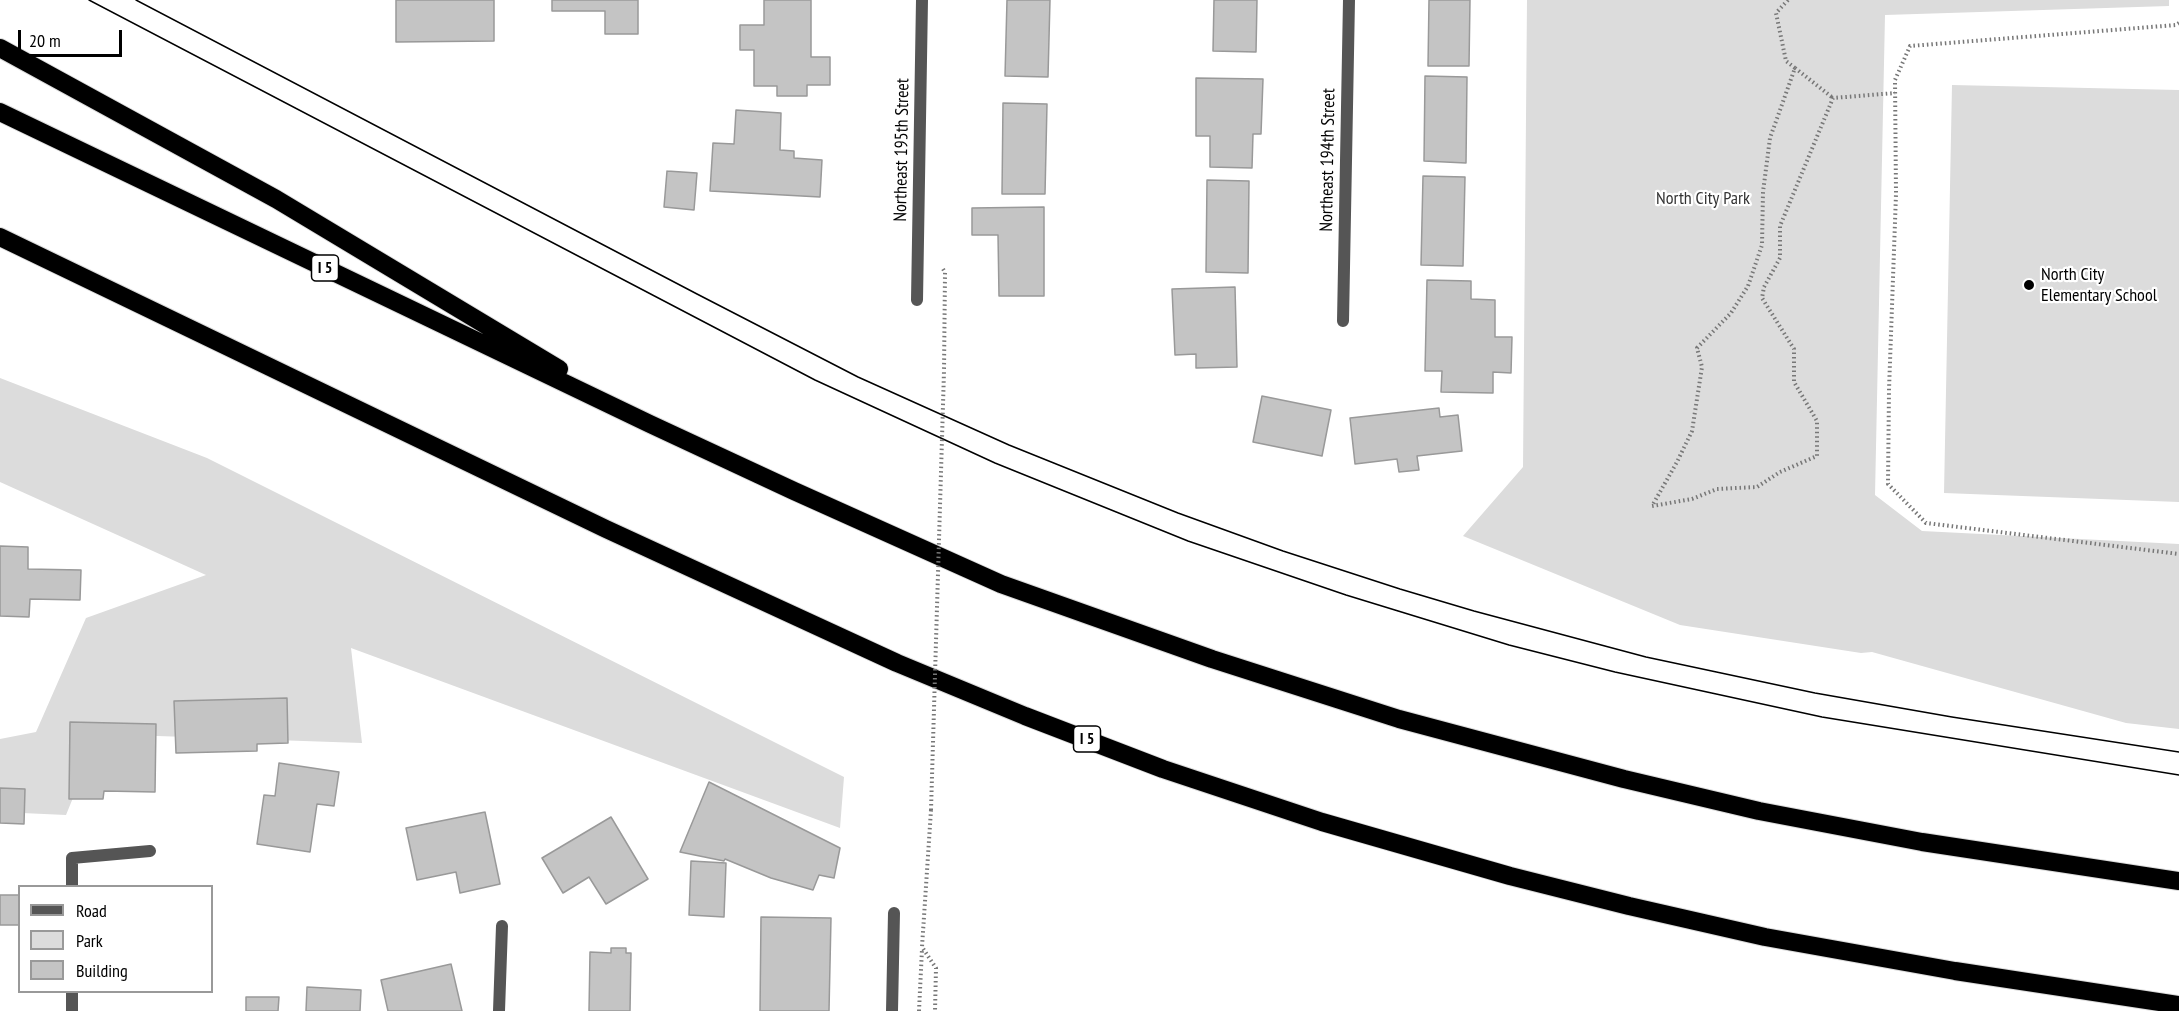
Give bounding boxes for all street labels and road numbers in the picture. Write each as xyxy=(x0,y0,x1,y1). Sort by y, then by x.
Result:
street label: Northeast 195th Street xyxy=(890,78,914,222)
street label: Northeast 194th Street xyxy=(1316,88,1340,232)
road number: I 5 xyxy=(312,255,338,281)
road number: I 5 xyxy=(1074,726,1100,752)

